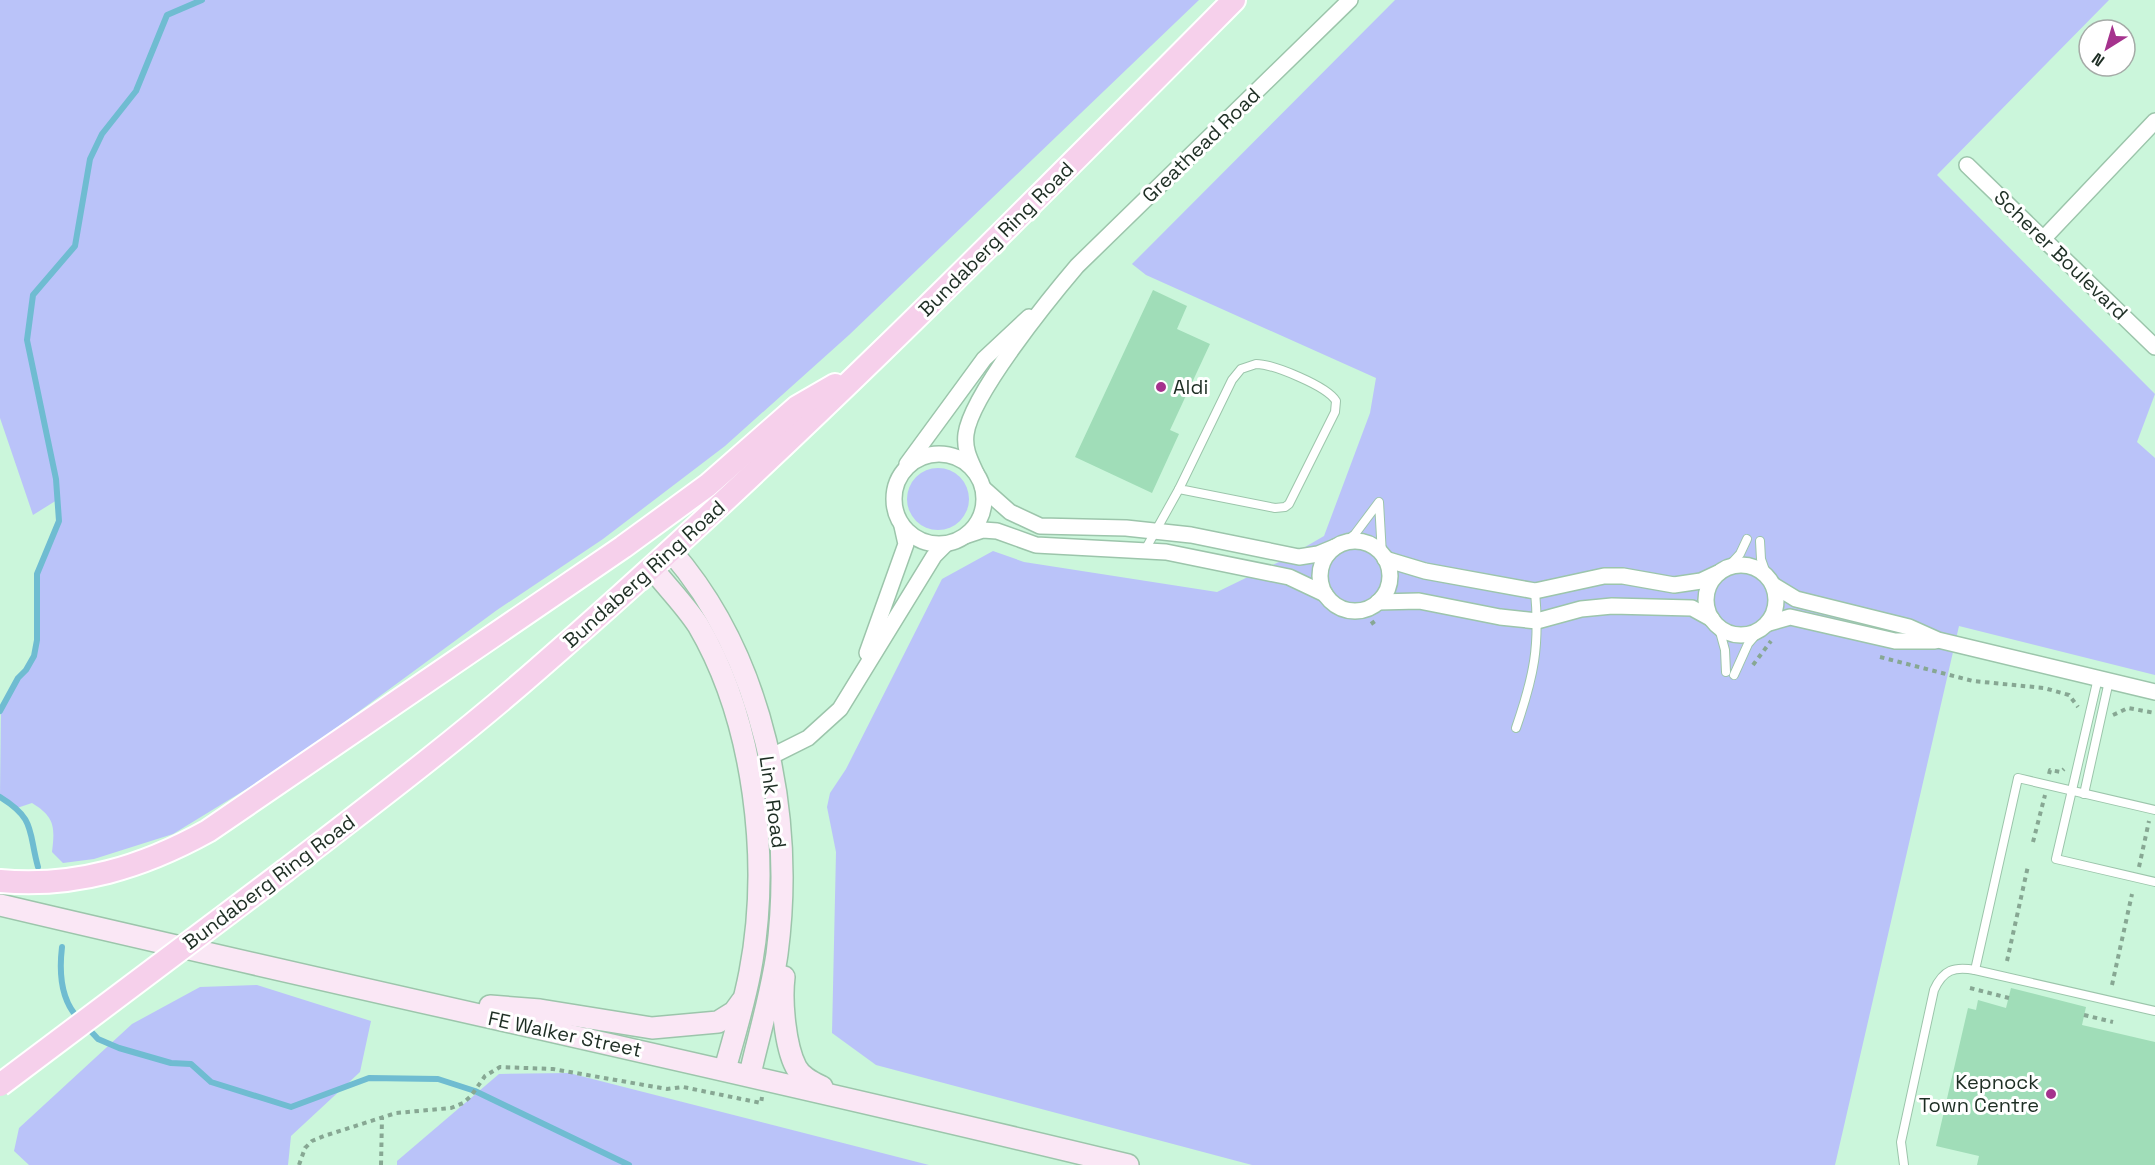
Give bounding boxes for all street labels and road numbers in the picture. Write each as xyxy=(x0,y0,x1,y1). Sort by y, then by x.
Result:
street label: Greathead Road xyxy=(1136,82,1266,208)
street label: Bundaberg Ring Road xyxy=(913,156,1079,322)
street label: Scherer Boulevard xyxy=(1989,184,2133,326)
street label: Bundaberg Ring Road xyxy=(558,494,730,654)
street label: Link Road xyxy=(754,754,792,850)
street label: Bundaberg Ring Road xyxy=(178,809,360,955)
street label: FE Walker Street xyxy=(486,1005,644,1063)

